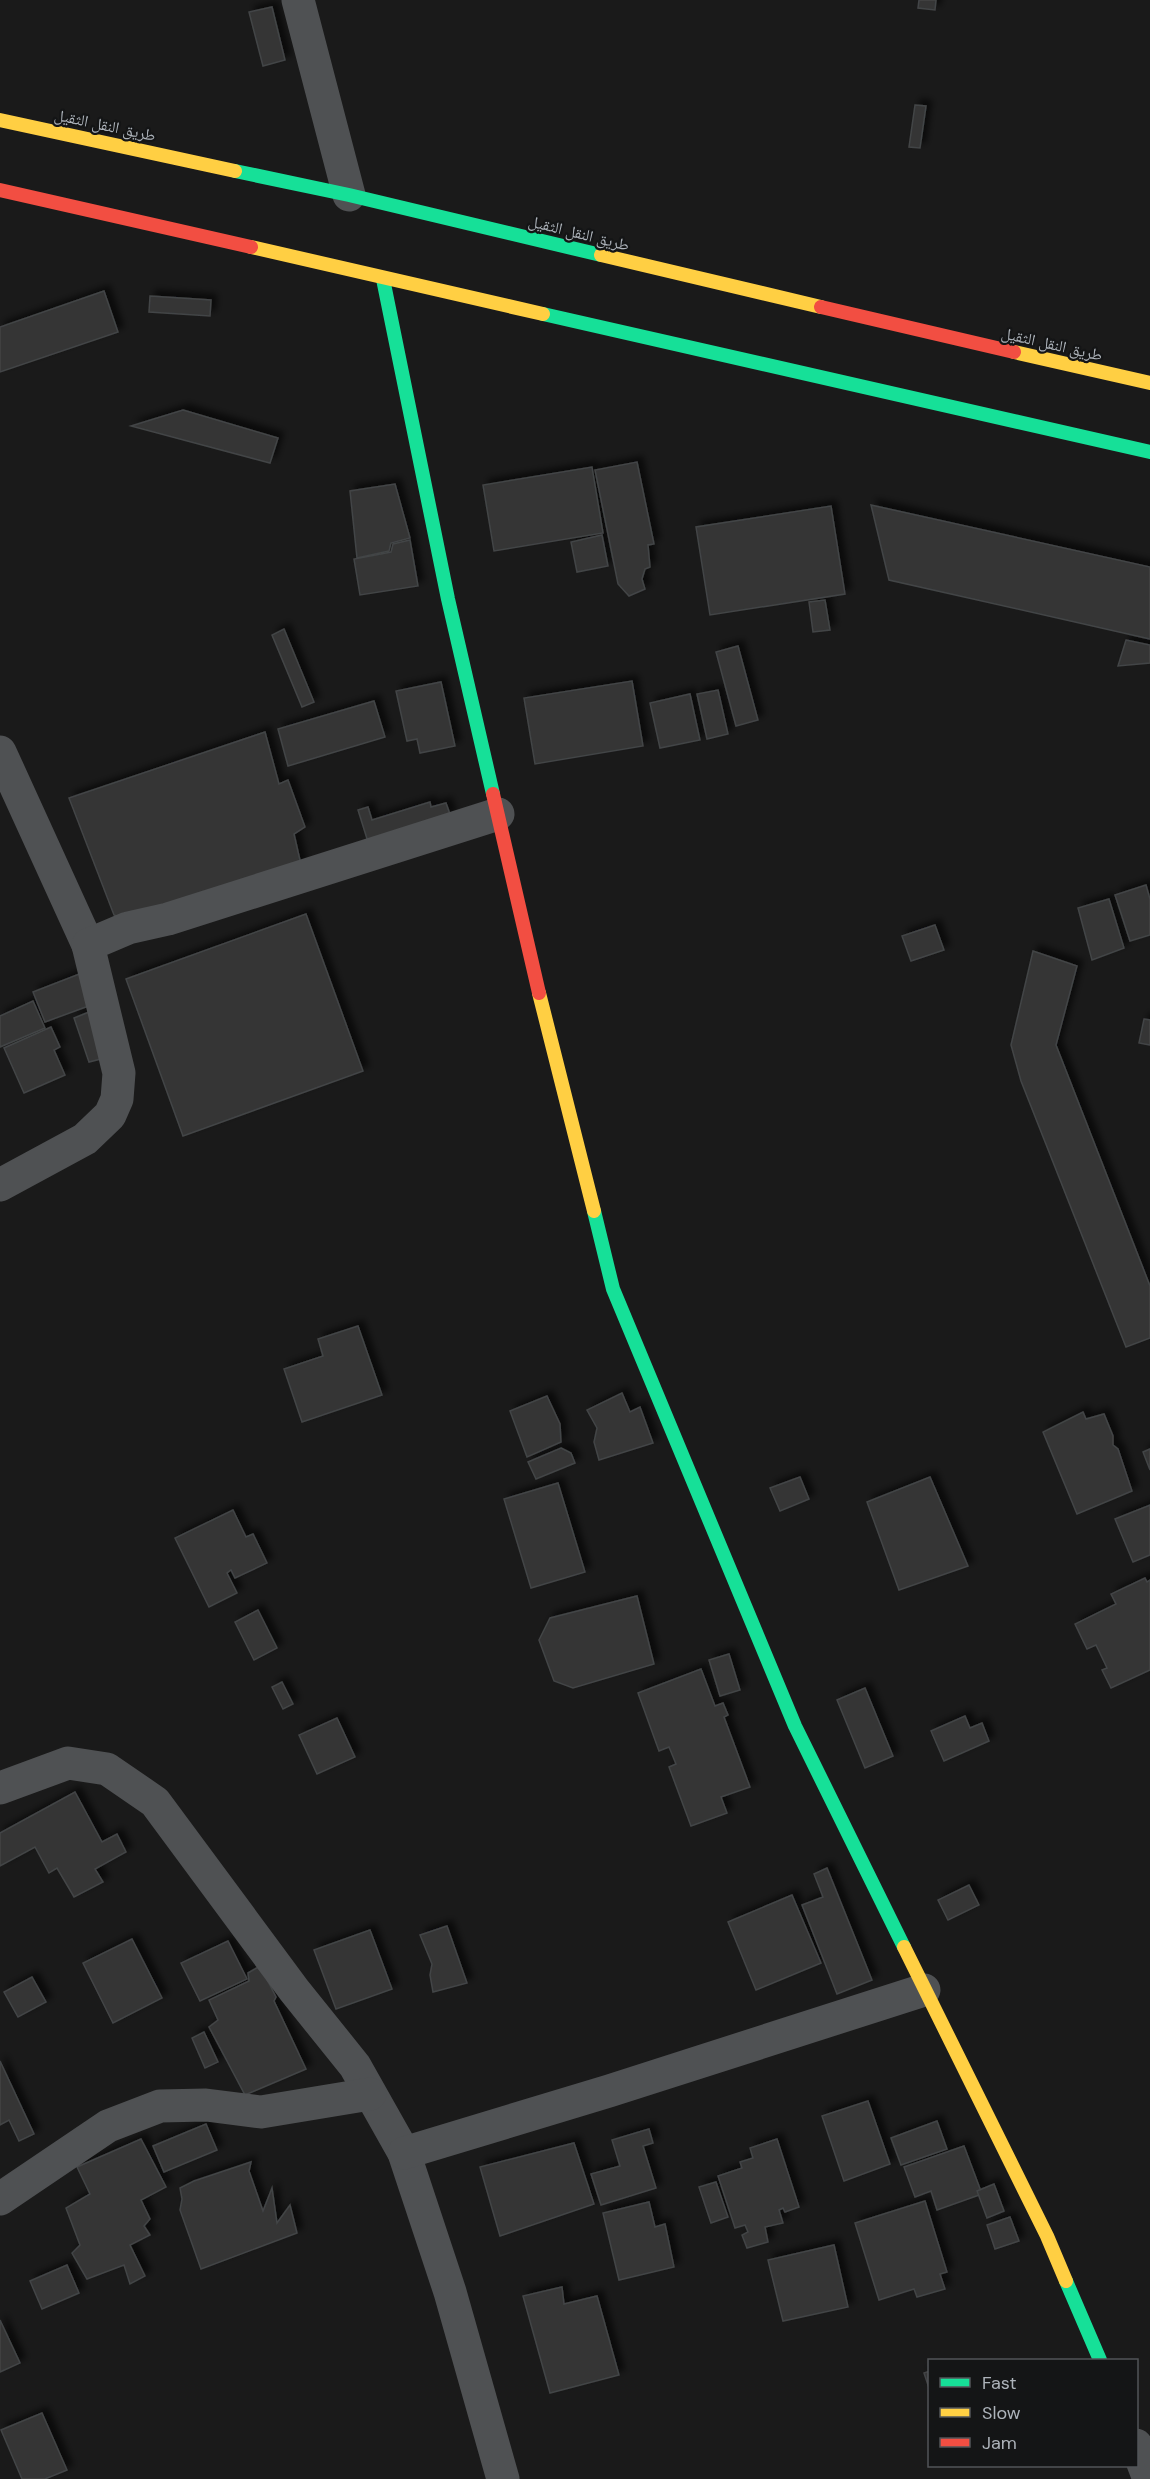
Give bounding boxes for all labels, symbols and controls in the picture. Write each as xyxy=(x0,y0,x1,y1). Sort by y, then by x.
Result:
street label: طريق النقل الثقيل xyxy=(52,104,158,146)
street label: طريق النقل الثقيل xyxy=(526,210,632,256)
street label: طريق النقل الثقيل xyxy=(999,322,1105,366)
legend xyxy=(928,2359,1138,2467)
text: Fast xyxy=(982,2371,1017,2395)
text: Slow xyxy=(982,2401,1021,2425)
text: Jam xyxy=(982,2431,1017,2455)

